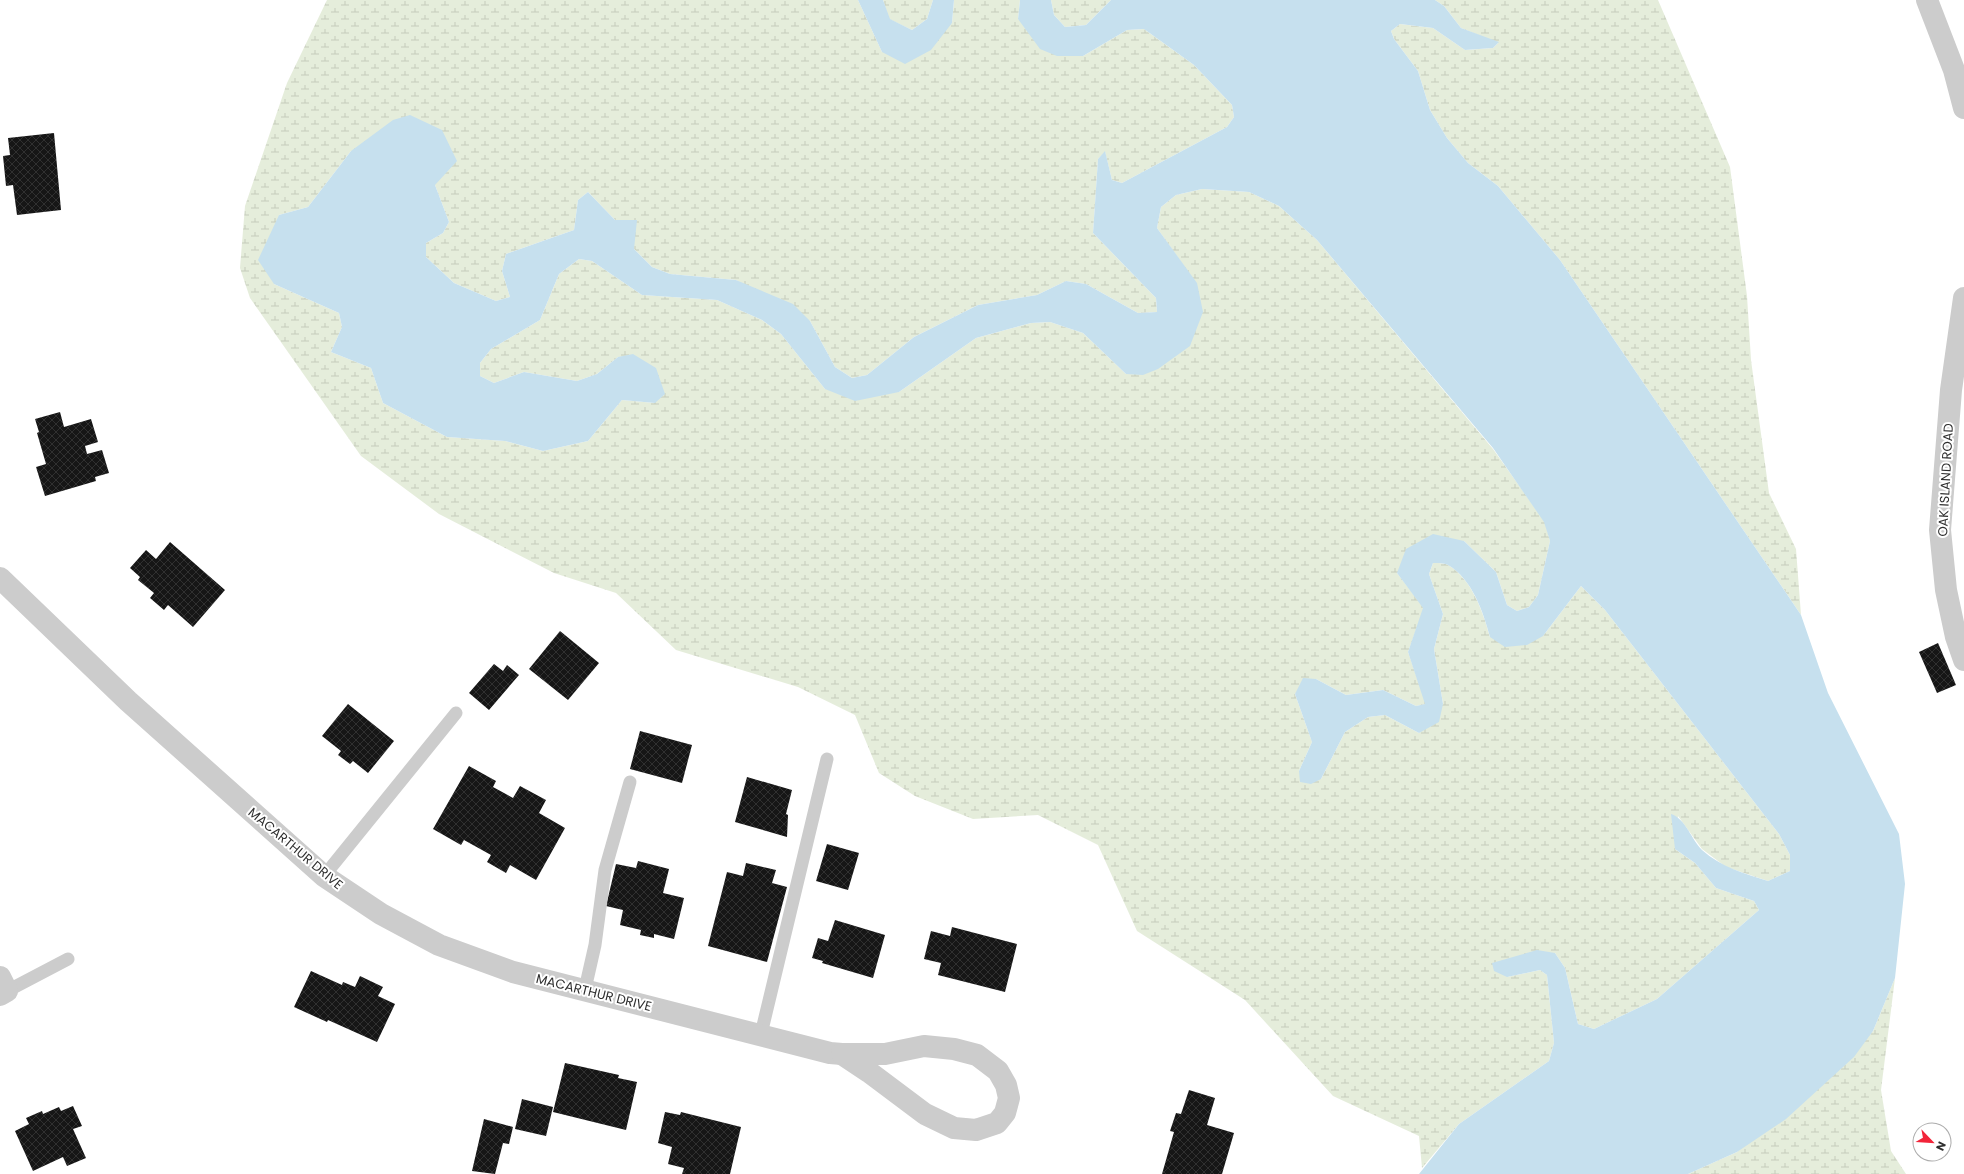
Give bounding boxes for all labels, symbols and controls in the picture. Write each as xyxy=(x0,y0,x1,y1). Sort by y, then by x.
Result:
street label: OAK ISLAND ROAD xyxy=(1933,423,1958,537)
street label: MACARTHUR DRIVE xyxy=(244,803,347,894)
street label: MACARTHUR DRIVE xyxy=(534,969,654,1016)
north arrow xyxy=(1912,1122,1952,1162)
text: N xyxy=(1932,1139,1950,1153)

